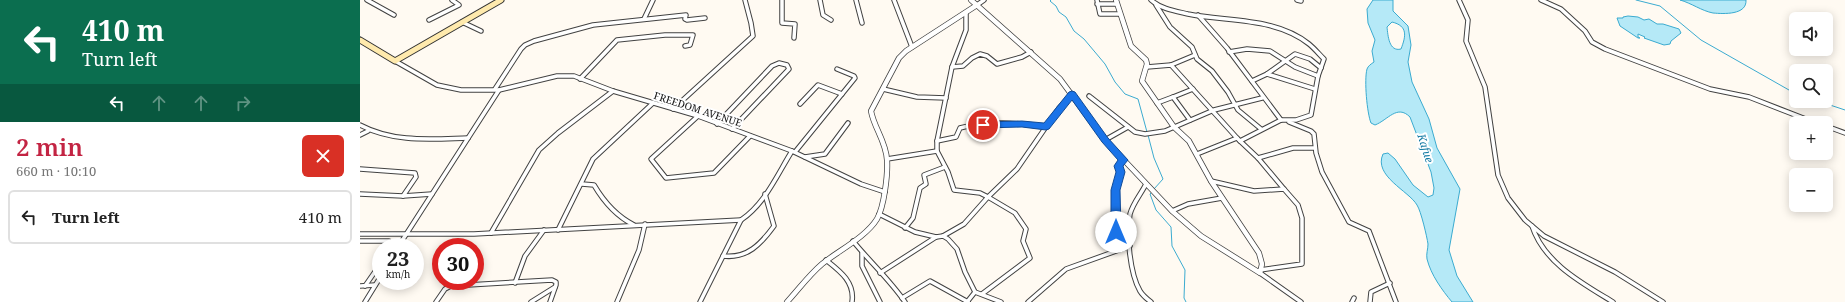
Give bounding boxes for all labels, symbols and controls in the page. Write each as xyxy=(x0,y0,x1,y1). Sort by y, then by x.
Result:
text: 410 m xyxy=(82,11,164,49)
map controls xyxy=(1789,12,1833,212)
button: sound xyxy=(1789,12,1833,56)
icon: left xyxy=(16,16,68,68)
text: Turn left xyxy=(82,47,157,71)
button: search xyxy=(1789,64,1833,108)
street label: FREEDOM AVENUE xyxy=(652,88,744,130)
icon: left xyxy=(106,92,128,114)
icon: ahead xyxy=(148,92,170,114)
icon: ahead xyxy=(190,92,212,114)
icon: right xyxy=(232,92,254,114)
pin xyxy=(966,108,1000,142)
icon: arrive xyxy=(972,114,994,136)
button: + xyxy=(1789,116,1833,160)
text: 2 min xyxy=(16,130,83,163)
water label: Kafue xyxy=(1414,131,1438,165)
button: close xyxy=(302,135,344,177)
text: 660 m · 10:10 xyxy=(16,162,96,180)
button: − xyxy=(1789,168,1833,212)
icon: left xyxy=(18,206,40,228)
text: Turn left xyxy=(52,207,120,227)
text: 410 m xyxy=(299,207,342,227)
position arrow xyxy=(1095,211,1137,253)
speed limit sign: 30 xyxy=(432,238,484,290)
text: 23 xyxy=(387,245,409,272)
text: km/h xyxy=(386,267,410,281)

